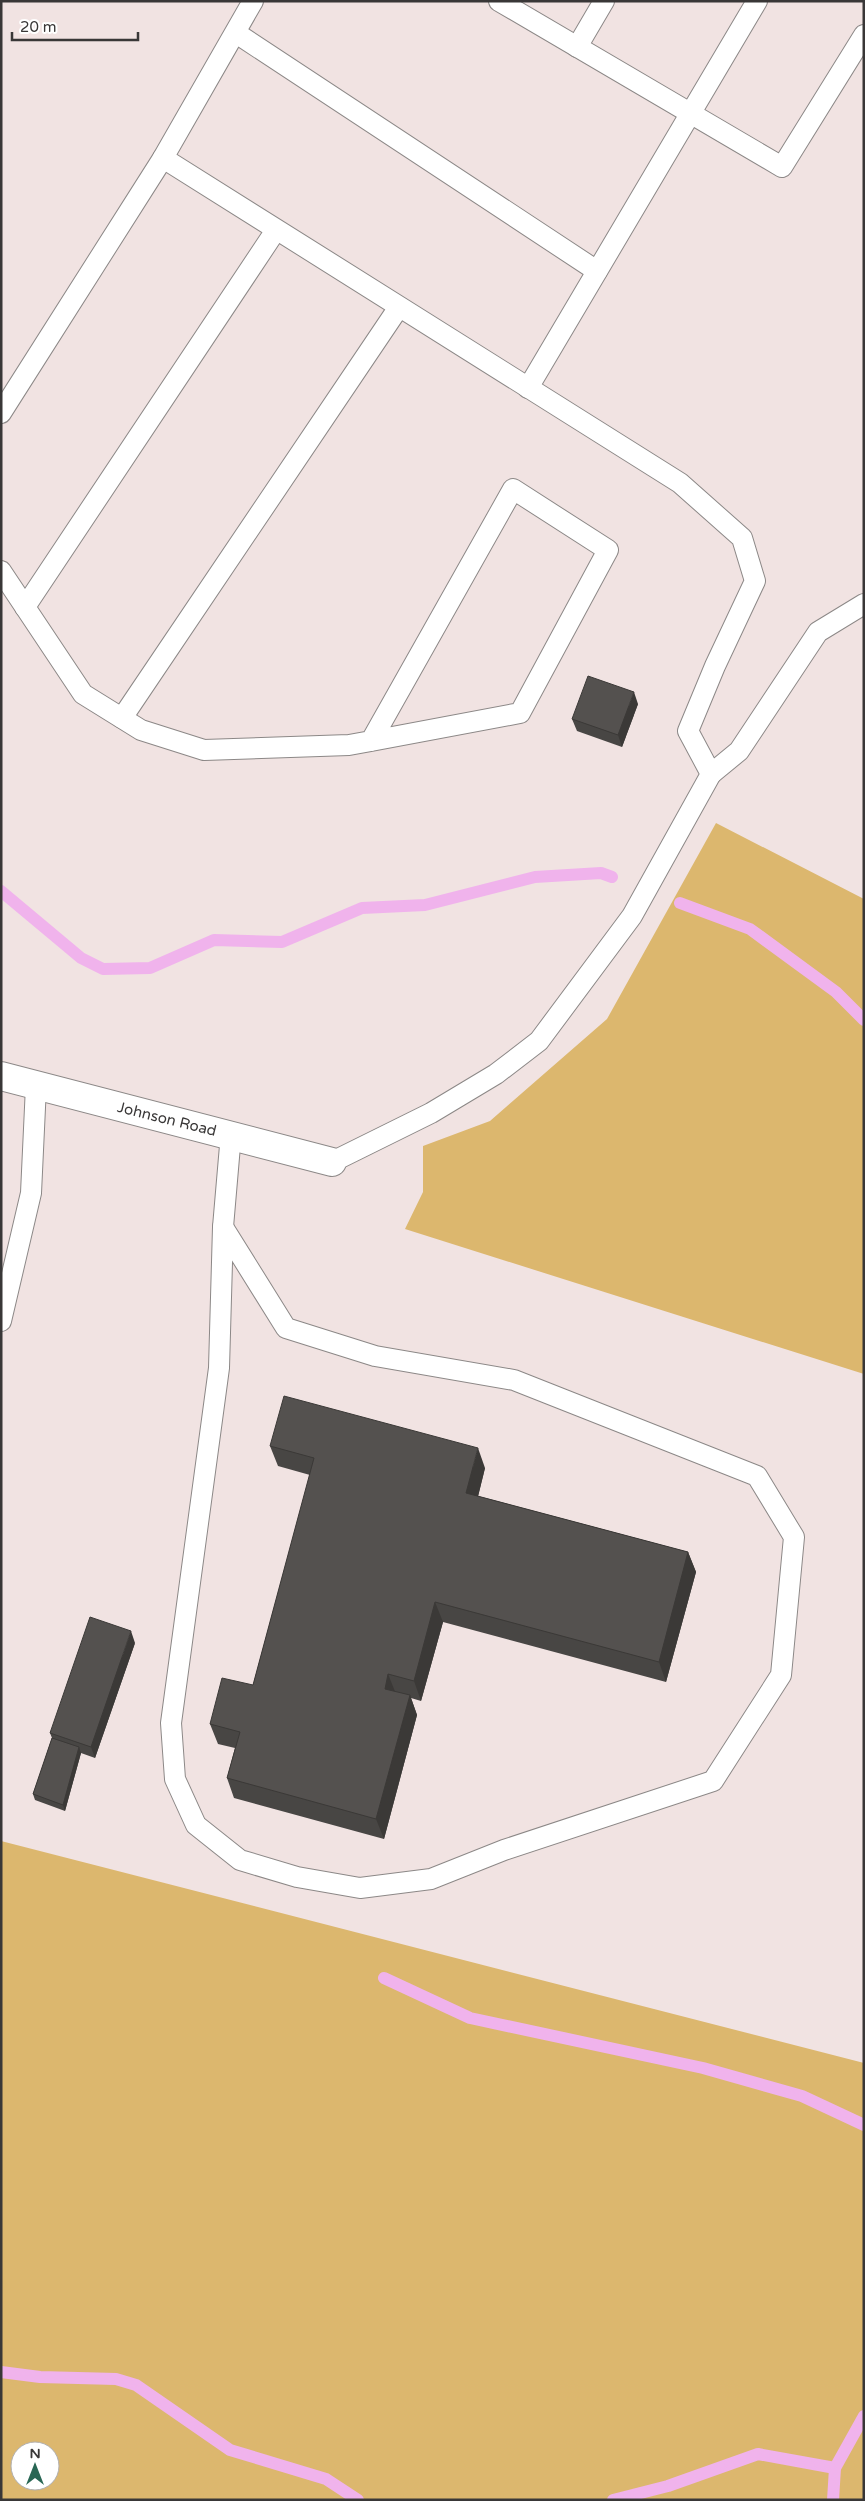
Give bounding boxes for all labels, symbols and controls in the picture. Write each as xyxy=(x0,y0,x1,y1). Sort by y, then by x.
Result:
scale bar xyxy=(12,10,139,42)
text: 20 m xyxy=(20,18,57,36)
street label: Johnson Road xyxy=(116,1098,218,1140)
north arrow xyxy=(10,2441,60,2491)
text: N xyxy=(29,2445,41,2462)

